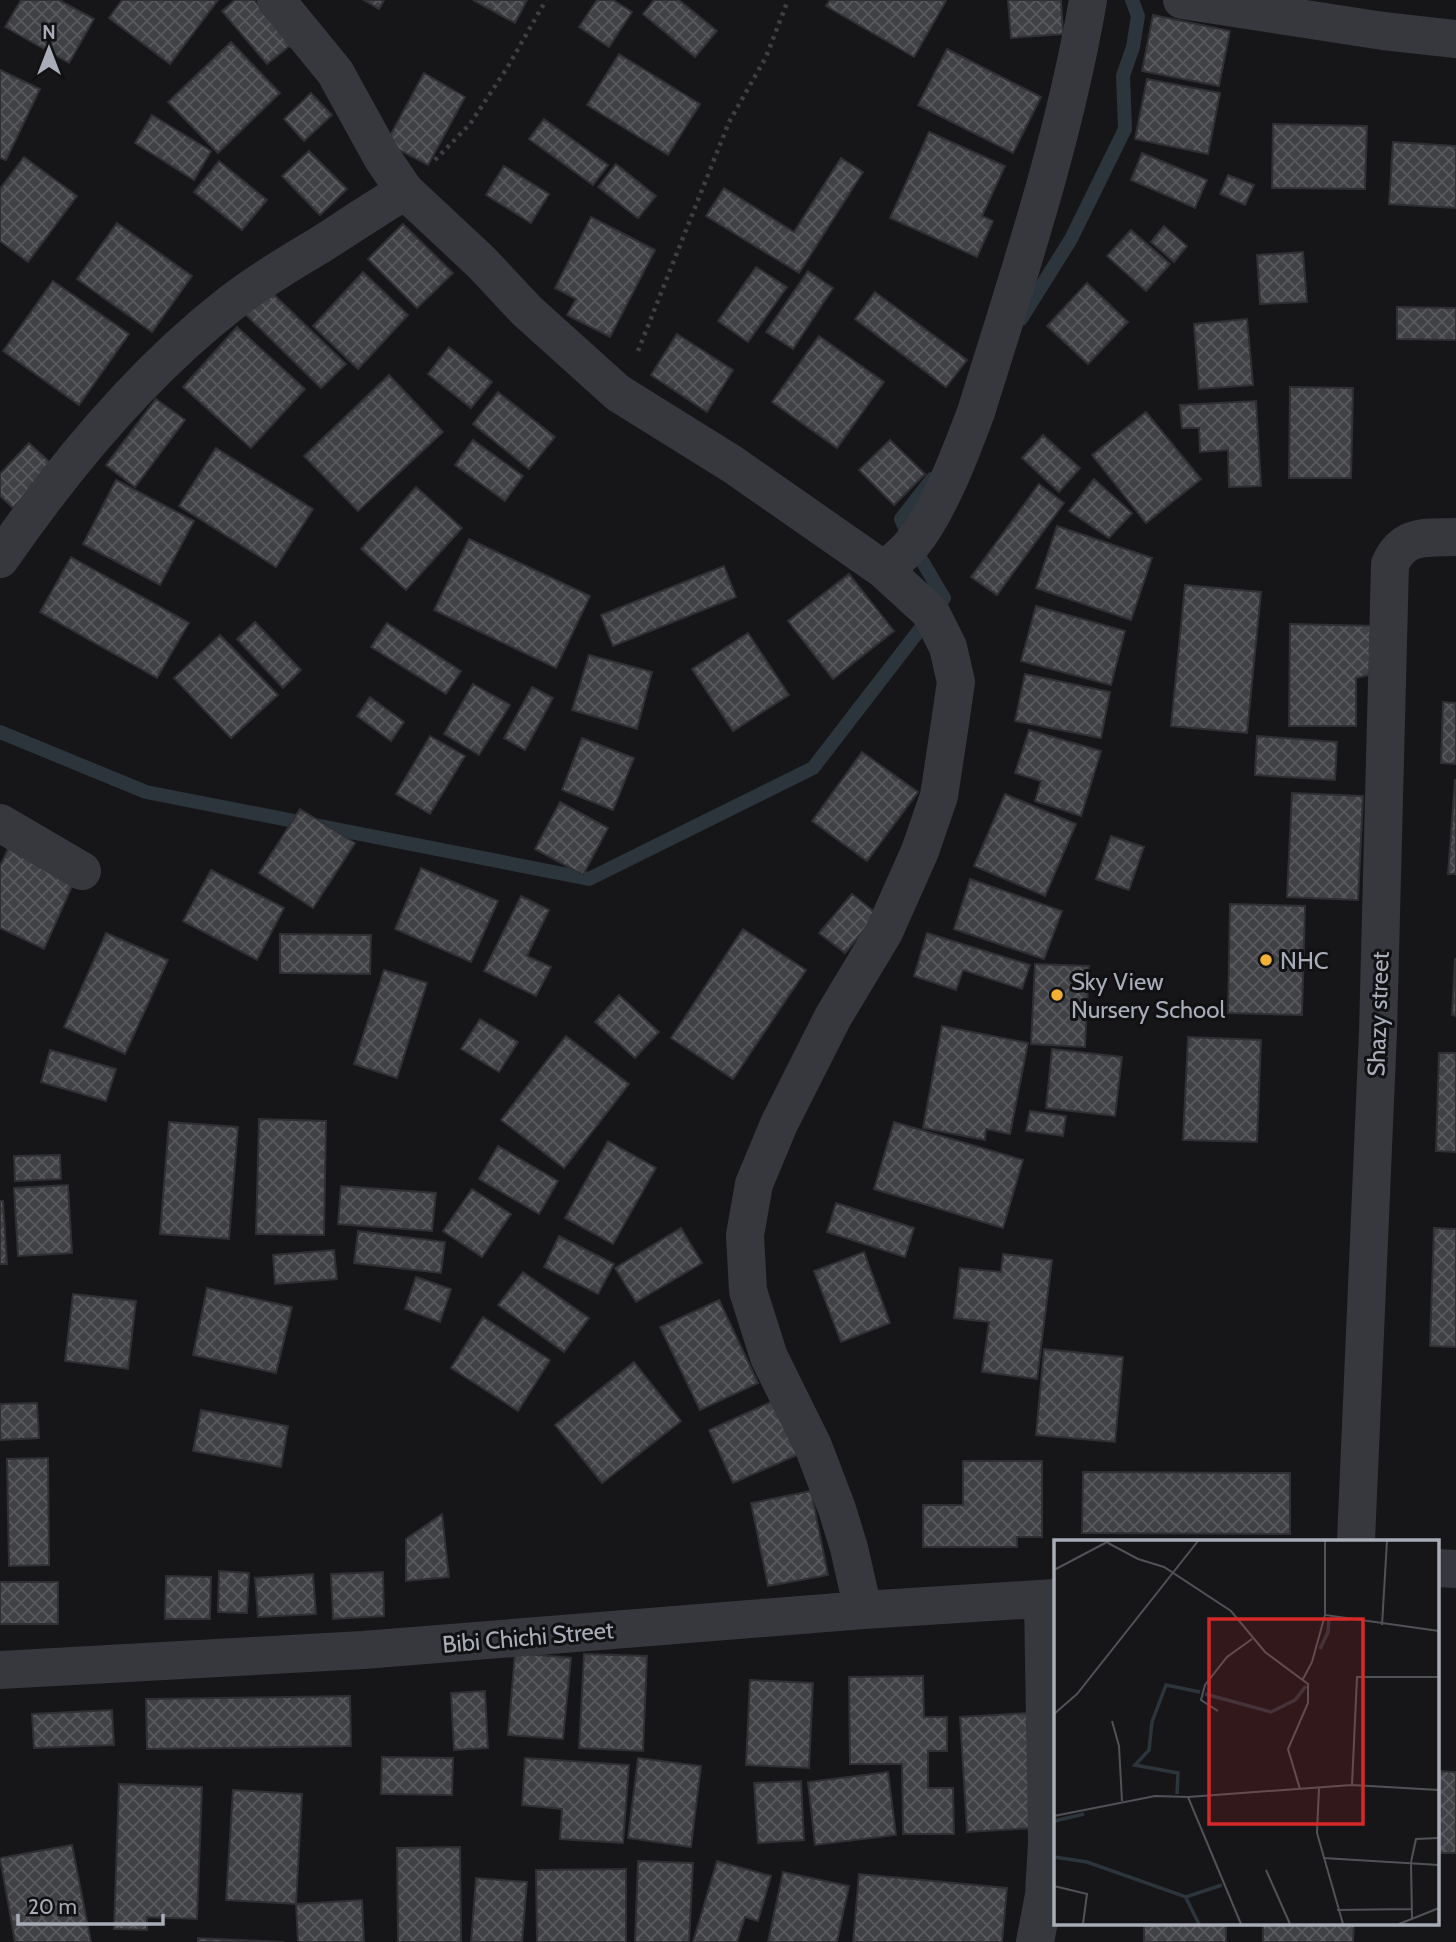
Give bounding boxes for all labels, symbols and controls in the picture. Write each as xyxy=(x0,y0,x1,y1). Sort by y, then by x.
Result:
north arrow xyxy=(14,14,84,84)
text: N xyxy=(42,21,56,44)
place label: NHC xyxy=(1280,946,1329,975)
street label: Shazy street xyxy=(1361,951,1395,1077)
marker: NHC xyxy=(1258,952,1274,968)
place label: Sky View Nursery School xyxy=(1071,967,1225,1024)
marker: Sky View Nursery School xyxy=(1049,987,1065,1003)
inset map xyxy=(1054,1540,1438,1924)
street label: Bibi Chichi Street xyxy=(441,1615,615,1659)
scale bar xyxy=(18,1882,163,1926)
text: 20 m xyxy=(28,1894,77,1919)

